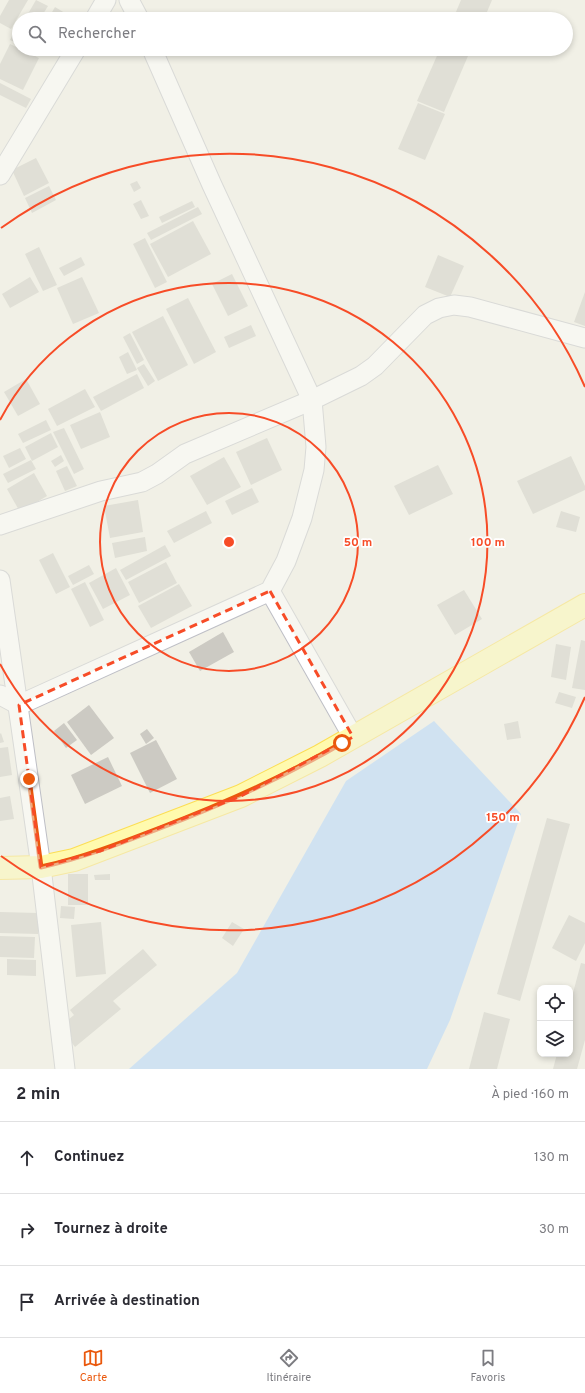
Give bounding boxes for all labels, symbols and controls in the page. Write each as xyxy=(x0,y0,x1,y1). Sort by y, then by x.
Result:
search box xyxy=(12,12,573,56)
icon: search xyxy=(26,23,48,45)
text: Rechercher xyxy=(58,25,136,44)
centre of rings xyxy=(222,535,236,549)
text: 50 m xyxy=(344,535,372,551)
text: 100 m xyxy=(471,535,505,551)
route start xyxy=(333,734,351,752)
route end xyxy=(20,770,38,788)
text: 150 m xyxy=(486,810,520,826)
map controls xyxy=(537,985,573,1057)
button: locate xyxy=(537,985,573,1021)
button: layers xyxy=(537,1021,573,1057)
text: 2 min xyxy=(16,1084,60,1106)
text: À pied · 160 m xyxy=(491,1087,569,1103)
icon: ahead xyxy=(16,1147,38,1169)
text: Continuez xyxy=(54,1148,124,1167)
text: 130 m xyxy=(534,1150,569,1166)
icon: right xyxy=(16,1219,38,1241)
text: Tournez à droite xyxy=(54,1220,168,1239)
text: 30 m xyxy=(539,1222,569,1238)
icon: arrive xyxy=(16,1291,38,1313)
text: Arrivée à destination xyxy=(54,1292,200,1311)
tab: Carte xyxy=(80,1347,107,1385)
tab: Itinéraire xyxy=(266,1347,311,1385)
tab: Favoris xyxy=(470,1347,505,1385)

